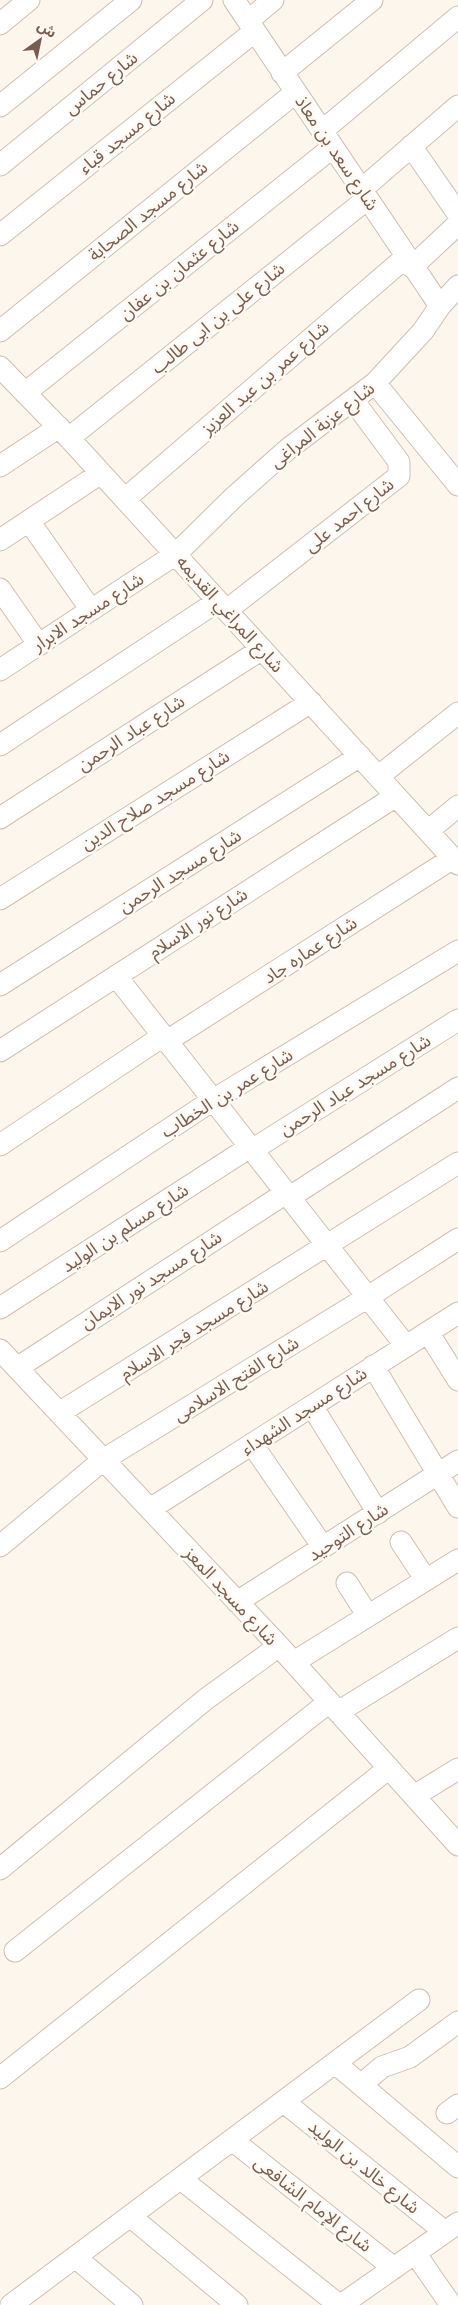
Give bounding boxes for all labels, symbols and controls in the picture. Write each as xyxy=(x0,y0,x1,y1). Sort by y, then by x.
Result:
north arrow xyxy=(15,15,65,65)
text: ش xyxy=(35,16,60,41)
street label: شارع حماس xyxy=(60,47,144,122)
street label: شارع مسجد قباء xyxy=(74,87,182,181)
street label: شارع سعد بن معاذ xyxy=(288,91,384,216)
street label: شارع مسجد الصحابة xyxy=(84,156,214,268)
street label: شارع عثمان بن عفان xyxy=(115,215,245,327)
street label: شارع على بن ابى طالب xyxy=(147,257,291,381)
street label: شارع عمر بن عبد العزيز xyxy=(196,317,335,442)
street label: شارع عزبة المراغى xyxy=(265,377,381,475)
street label: شارع احمد على xyxy=(300,473,400,559)
street label: شارع المراغي القديمه xyxy=(169,551,288,679)
street label: شارع مسجد الابرار xyxy=(27,568,149,659)
street label: شارع عباد الرحمن xyxy=(73,690,191,778)
street label: شارع مسجد صلاح الدين xyxy=(76,745,235,857)
street label: شارع مسجد الرحمن xyxy=(115,824,247,920)
street label: شارع نور الاسلام xyxy=(144,883,253,966)
street label: شارع عماره جاد xyxy=(259,911,363,991)
street label: شارع مسجد عباد الرحمن xyxy=(275,1029,436,1143)
street label: شارع عمر بن الخطاب xyxy=(157,1044,299,1145)
street label: شارع مسلم بن الوليد xyxy=(57,1179,194,1280)
street label: شارع مسجد نور الايمان xyxy=(76,1226,227,1336)
street label: شارع مسجد فجر الاسلام xyxy=(116,1275,274,1387)
street label: شارع الفتح الاسلامى xyxy=(169,1332,304,1429)
street label: شارع مسجد الشهداء xyxy=(237,1362,373,1462)
street label: شارع التوحيد xyxy=(304,1498,394,1569)
street label: شارع مسجد المعز xyxy=(177,1541,282,1652)
street label: شارع خالد بن الوليد xyxy=(302,2115,424,2221)
street label: شارع الإمام الشافعى xyxy=(248,2151,376,2259)

